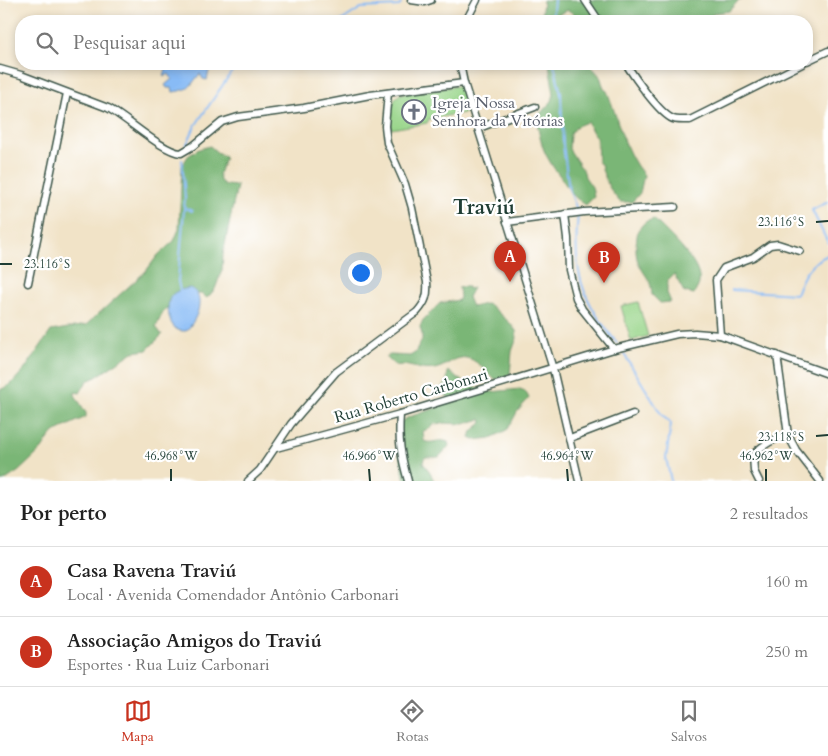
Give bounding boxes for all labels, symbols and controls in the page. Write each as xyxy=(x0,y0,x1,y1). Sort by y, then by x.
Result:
search box xyxy=(15,15,813,70)
icon: search xyxy=(33,29,61,57)
text: Pesquisar aqui xyxy=(73,30,186,56)
place label: Igreja Nossa Senhora da Vitórias xyxy=(432,92,563,132)
church icon: Igreja Nossa Senhora da Vitórias xyxy=(401,99,427,125)
district label: Traviú xyxy=(453,193,515,222)
text: 23.116°S xyxy=(758,214,804,230)
pin: A xyxy=(494,241,526,282)
pin: B xyxy=(588,242,620,283)
text: 23.116°S xyxy=(24,256,70,272)
your location xyxy=(348,260,374,286)
street label: Rua Roberto Carbonari xyxy=(332,363,491,428)
text: 23.118°S xyxy=(758,429,804,445)
text: 46.968°W xyxy=(144,448,198,464)
text: 46.966°W xyxy=(342,448,396,464)
text: 46.964°W xyxy=(540,448,594,464)
text: 46.962°W xyxy=(739,448,793,464)
text: Por perto xyxy=(20,499,107,528)
text: 2 resultados xyxy=(730,503,808,525)
text: Casa Ravena Traviú xyxy=(67,558,237,584)
text: A xyxy=(30,571,42,593)
text: 160 m xyxy=(766,571,808,593)
text: Local · Avenida Comendador Antônio Carbonari xyxy=(67,584,399,606)
text: Associação Amigos do Traviú xyxy=(67,628,322,654)
text: B xyxy=(30,641,42,663)
text: 250 m xyxy=(766,641,808,663)
text: Esportes · Rua Luiz Carbonari xyxy=(67,654,270,676)
tab: Mapa xyxy=(121,697,154,746)
tab: Rotas xyxy=(396,697,429,746)
tab: Salvos xyxy=(671,697,707,746)

